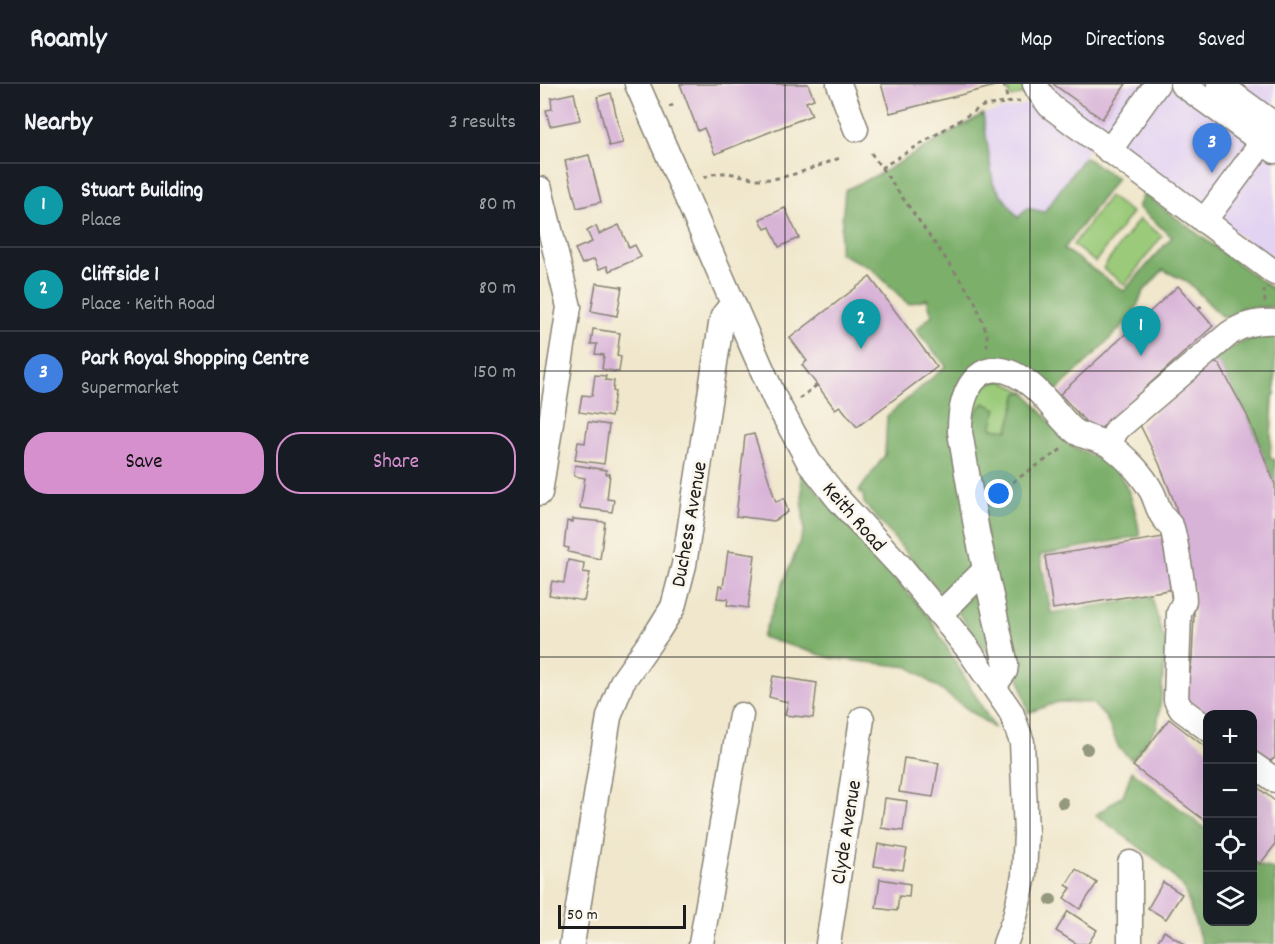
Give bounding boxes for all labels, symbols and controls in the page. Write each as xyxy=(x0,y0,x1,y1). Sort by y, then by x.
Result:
text: Roamly xyxy=(30,21,106,61)
text: Map xyxy=(1021,26,1052,56)
text: Directions xyxy=(1085,26,1165,56)
text: Saved xyxy=(1198,26,1245,56)
text: Nearby xyxy=(24,105,92,142)
text: 3 results xyxy=(449,109,516,137)
pin: 3 xyxy=(1192,124,1232,173)
text: Stuart Building xyxy=(81,176,203,207)
text: 1 xyxy=(41,191,46,219)
text: 80 m xyxy=(479,191,516,219)
text: Place xyxy=(81,207,121,235)
text: Cliffside 1 xyxy=(81,260,159,291)
text: 2 xyxy=(39,275,48,303)
text: 80 m xyxy=(479,275,516,303)
text: Place · Keith Road xyxy=(81,291,215,319)
pin: 2 xyxy=(842,300,880,349)
pin: 1 xyxy=(1122,306,1160,356)
text: Park Royal Shopping Centre xyxy=(81,344,309,375)
text: 3 xyxy=(39,359,48,387)
text: 150 m xyxy=(473,359,516,387)
text: Supermarket xyxy=(81,375,179,403)
button: Save xyxy=(24,432,264,494)
button: Share xyxy=(276,432,516,494)
street label: Duchess Avenue xyxy=(665,459,717,590)
street label: Keith Road xyxy=(814,476,892,560)
your location xyxy=(984,479,1013,508)
map controls xyxy=(1203,710,1257,926)
button: + xyxy=(1203,710,1257,764)
button: − xyxy=(1203,764,1257,818)
street label: Clyde Avenue xyxy=(825,778,871,887)
button: locate xyxy=(1203,818,1257,872)
button: layers xyxy=(1203,872,1257,926)
scale bar xyxy=(558,902,686,930)
text: 50 m xyxy=(567,904,598,927)

